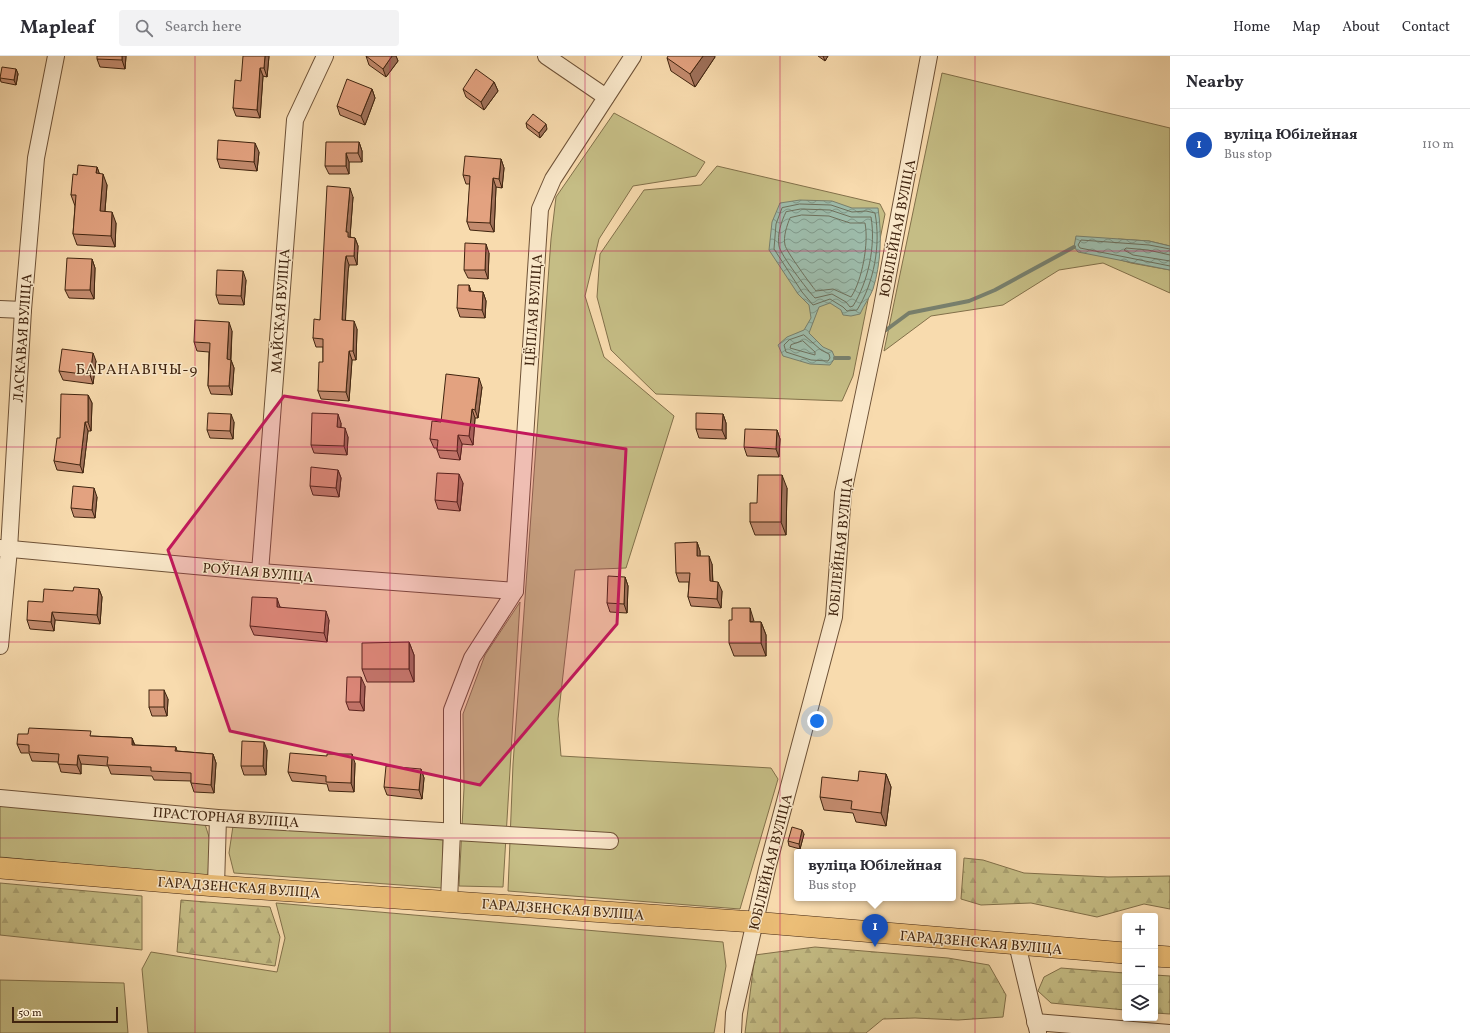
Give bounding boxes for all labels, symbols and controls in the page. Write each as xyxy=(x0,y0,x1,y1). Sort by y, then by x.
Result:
search box xyxy=(119,10,399,46)
text: Mapleaf xyxy=(20,15,95,41)
icon: search xyxy=(133,17,155,39)
text: Search here xyxy=(165,17,242,38)
text: Home xyxy=(1233,18,1270,37)
text: Map xyxy=(1292,18,1320,37)
text: About xyxy=(1342,18,1380,37)
text: Contact xyxy=(1402,18,1450,37)
text: Nearby xyxy=(1186,71,1244,94)
text: вуліца Юбілейная xyxy=(1224,125,1358,146)
text: 1 xyxy=(1196,136,1202,154)
text: 110 m xyxy=(1422,136,1454,154)
text: Bus stop xyxy=(1224,146,1272,164)
street label: ЮБІЛЕЙНАЯ ВУЛІЦА xyxy=(875,157,921,299)
street label: МАЙСКАЯ ВУЛІЦА xyxy=(267,248,295,374)
street label: ЦЁПЛАЯ ВУЛІЦА xyxy=(521,253,548,367)
street label: ЛАСКАВАЯ ВУЛІЦА xyxy=(10,273,37,403)
district label: БАРАНАВІЧЫ-9 xyxy=(76,360,198,381)
street label: ЮБІЛЕЙНАЯ ВУЛІЦА xyxy=(824,476,858,618)
street label: РОЎНАЯ ВУЛІЦА xyxy=(202,558,314,588)
your location xyxy=(807,711,827,731)
street label: ЮБІЛЕЙНАЯ ВУЛІЦА xyxy=(744,792,798,933)
street label: ПРАСТОРНАЯ ВУЛІЦА xyxy=(152,804,300,833)
popup xyxy=(794,849,956,901)
text: вуліца Юбілейная xyxy=(808,856,942,877)
street label: ГАРАДЗЕНСКАЯ ВУЛІЦА xyxy=(157,873,321,904)
text: Bus stop xyxy=(808,877,856,895)
street label: ГАРАДЗЕНСКАЯ ВУЛІЦА xyxy=(481,895,645,926)
map controls xyxy=(1122,913,1158,1021)
button: + xyxy=(1122,913,1158,949)
pin: 1 xyxy=(862,914,888,947)
street label: ГАРАДЗЕНСКАЯ ВУЛІЦА xyxy=(899,927,1063,960)
button: − xyxy=(1122,949,1158,985)
button: layers xyxy=(1122,985,1158,1021)
scale bar xyxy=(12,1005,118,1024)
text: 50 m xyxy=(18,1006,42,1021)

